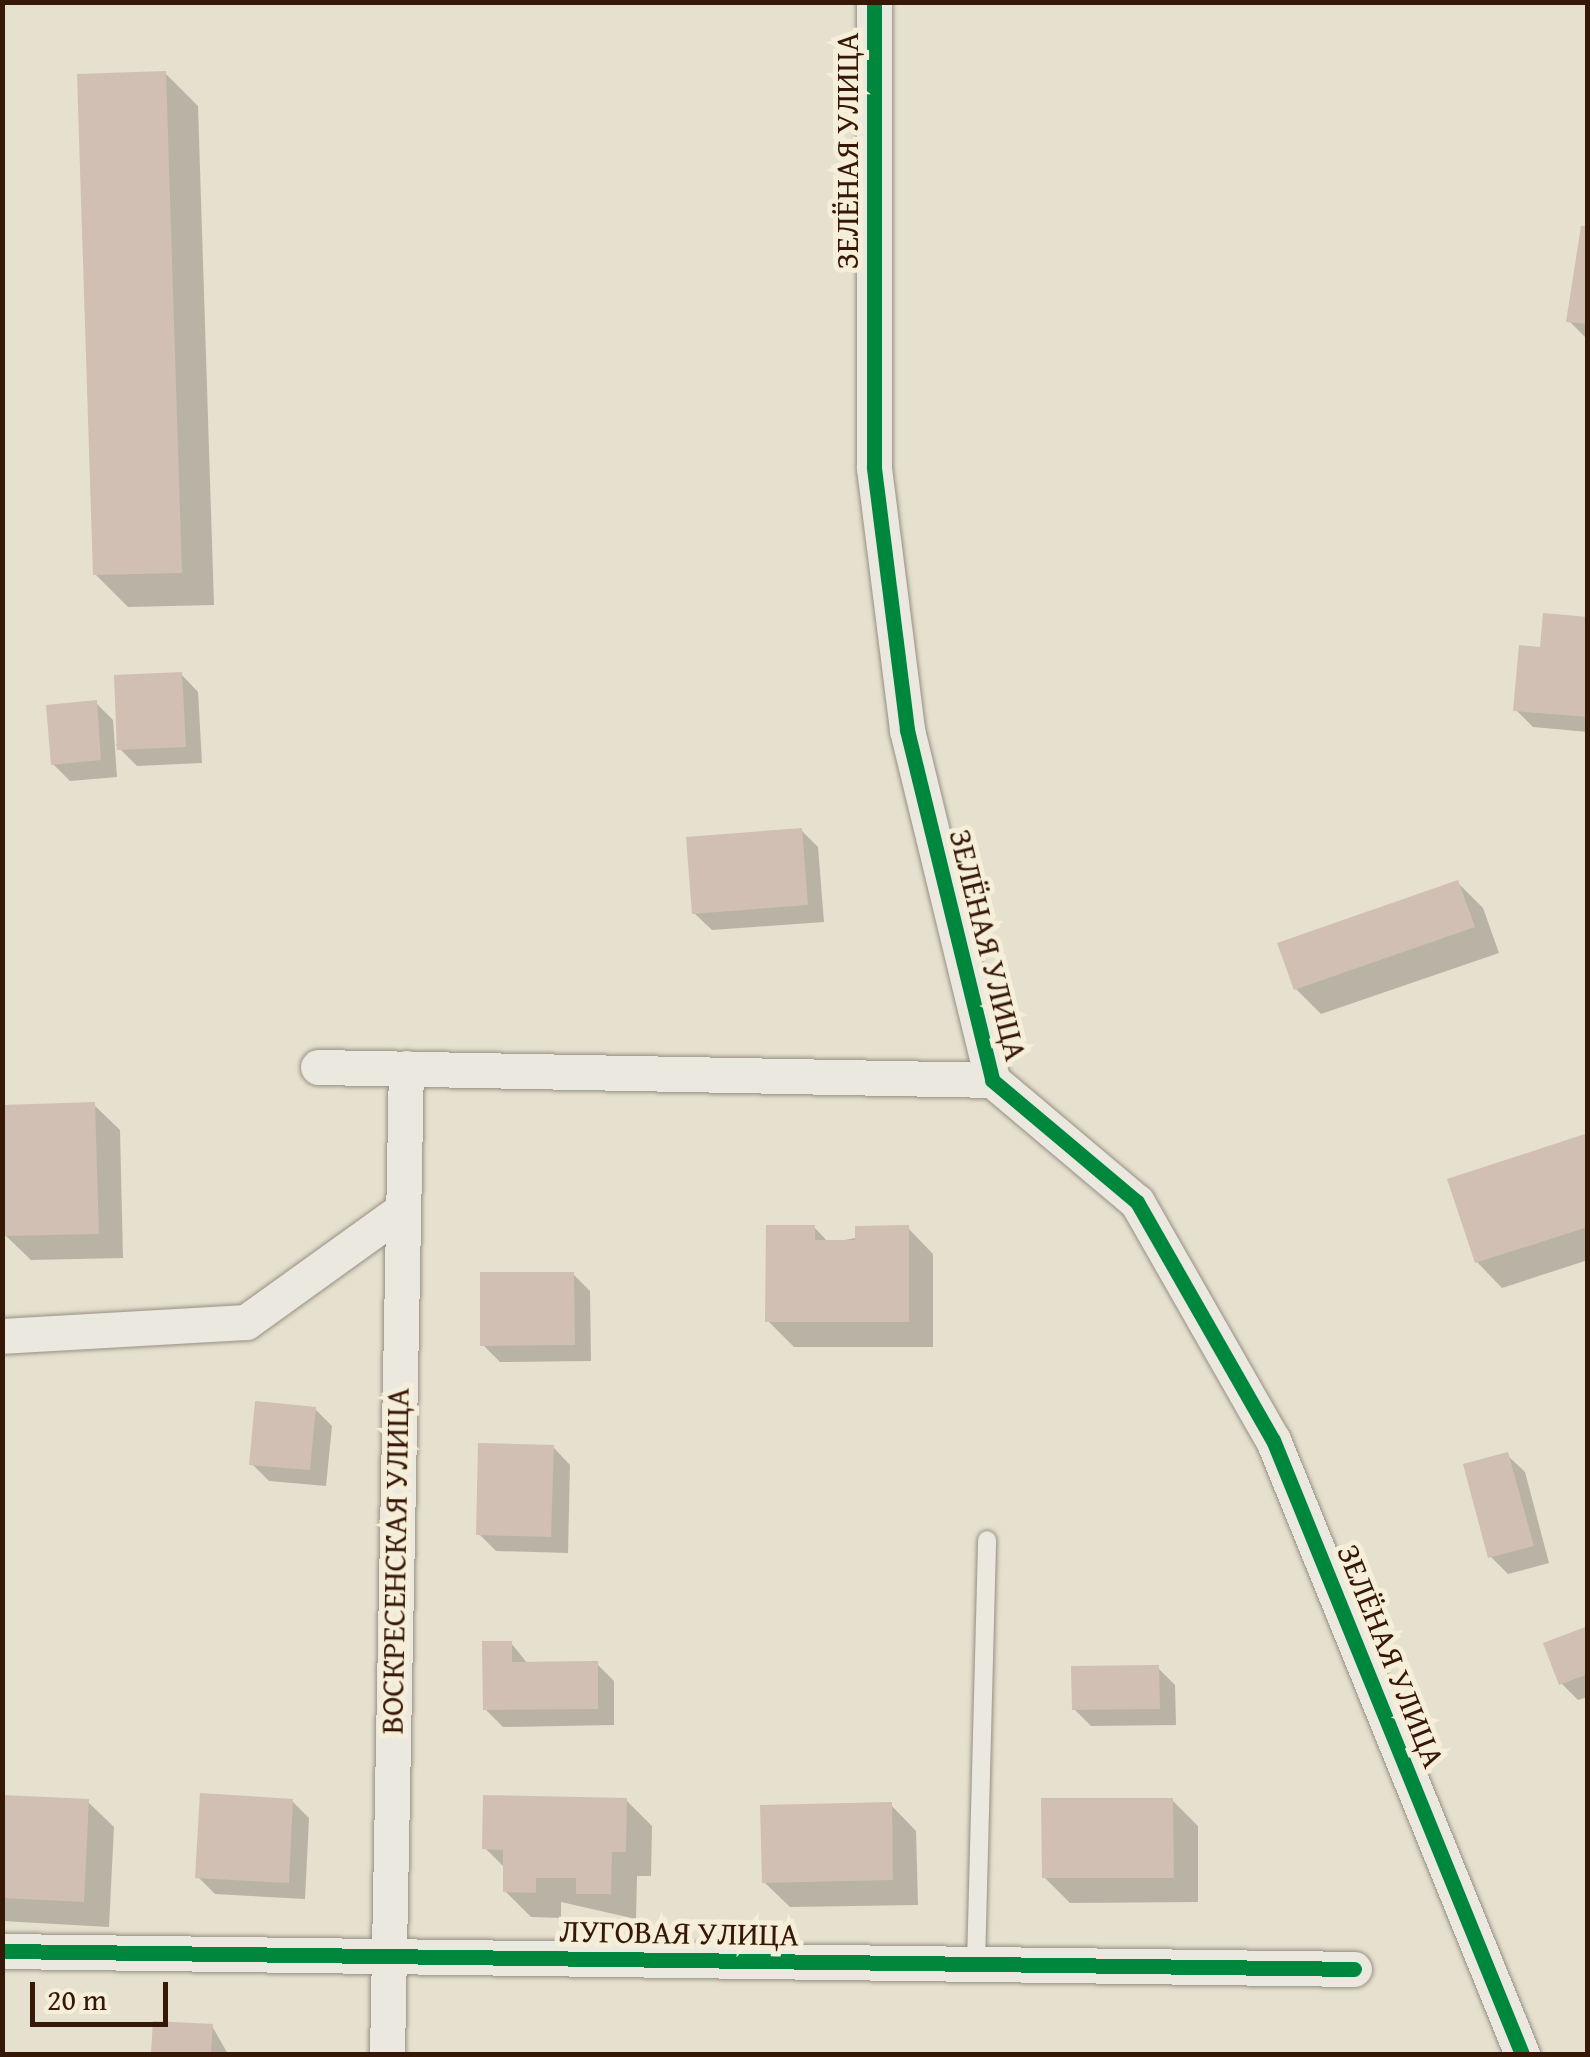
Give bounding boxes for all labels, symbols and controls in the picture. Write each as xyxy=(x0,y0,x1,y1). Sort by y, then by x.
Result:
street label: ЗЕЛЁНАЯ УЛИЦА xyxy=(828,32,866,270)
street label: ЗЕЛЁНАЯ УЛИЦА xyxy=(941,825,1035,1065)
street label: ВОСКРЕСЕНСКАЯ УЛИЦА xyxy=(373,1387,417,1735)
street label: ЗЕЛЁНАЯ УЛИЦА xyxy=(1329,1539,1453,1773)
street label: ЛУГОВАЯ УЛИЦА xyxy=(559,1912,799,1954)
scale bar xyxy=(35,1962,172,2024)
text: 20 m xyxy=(47,1977,107,2021)

